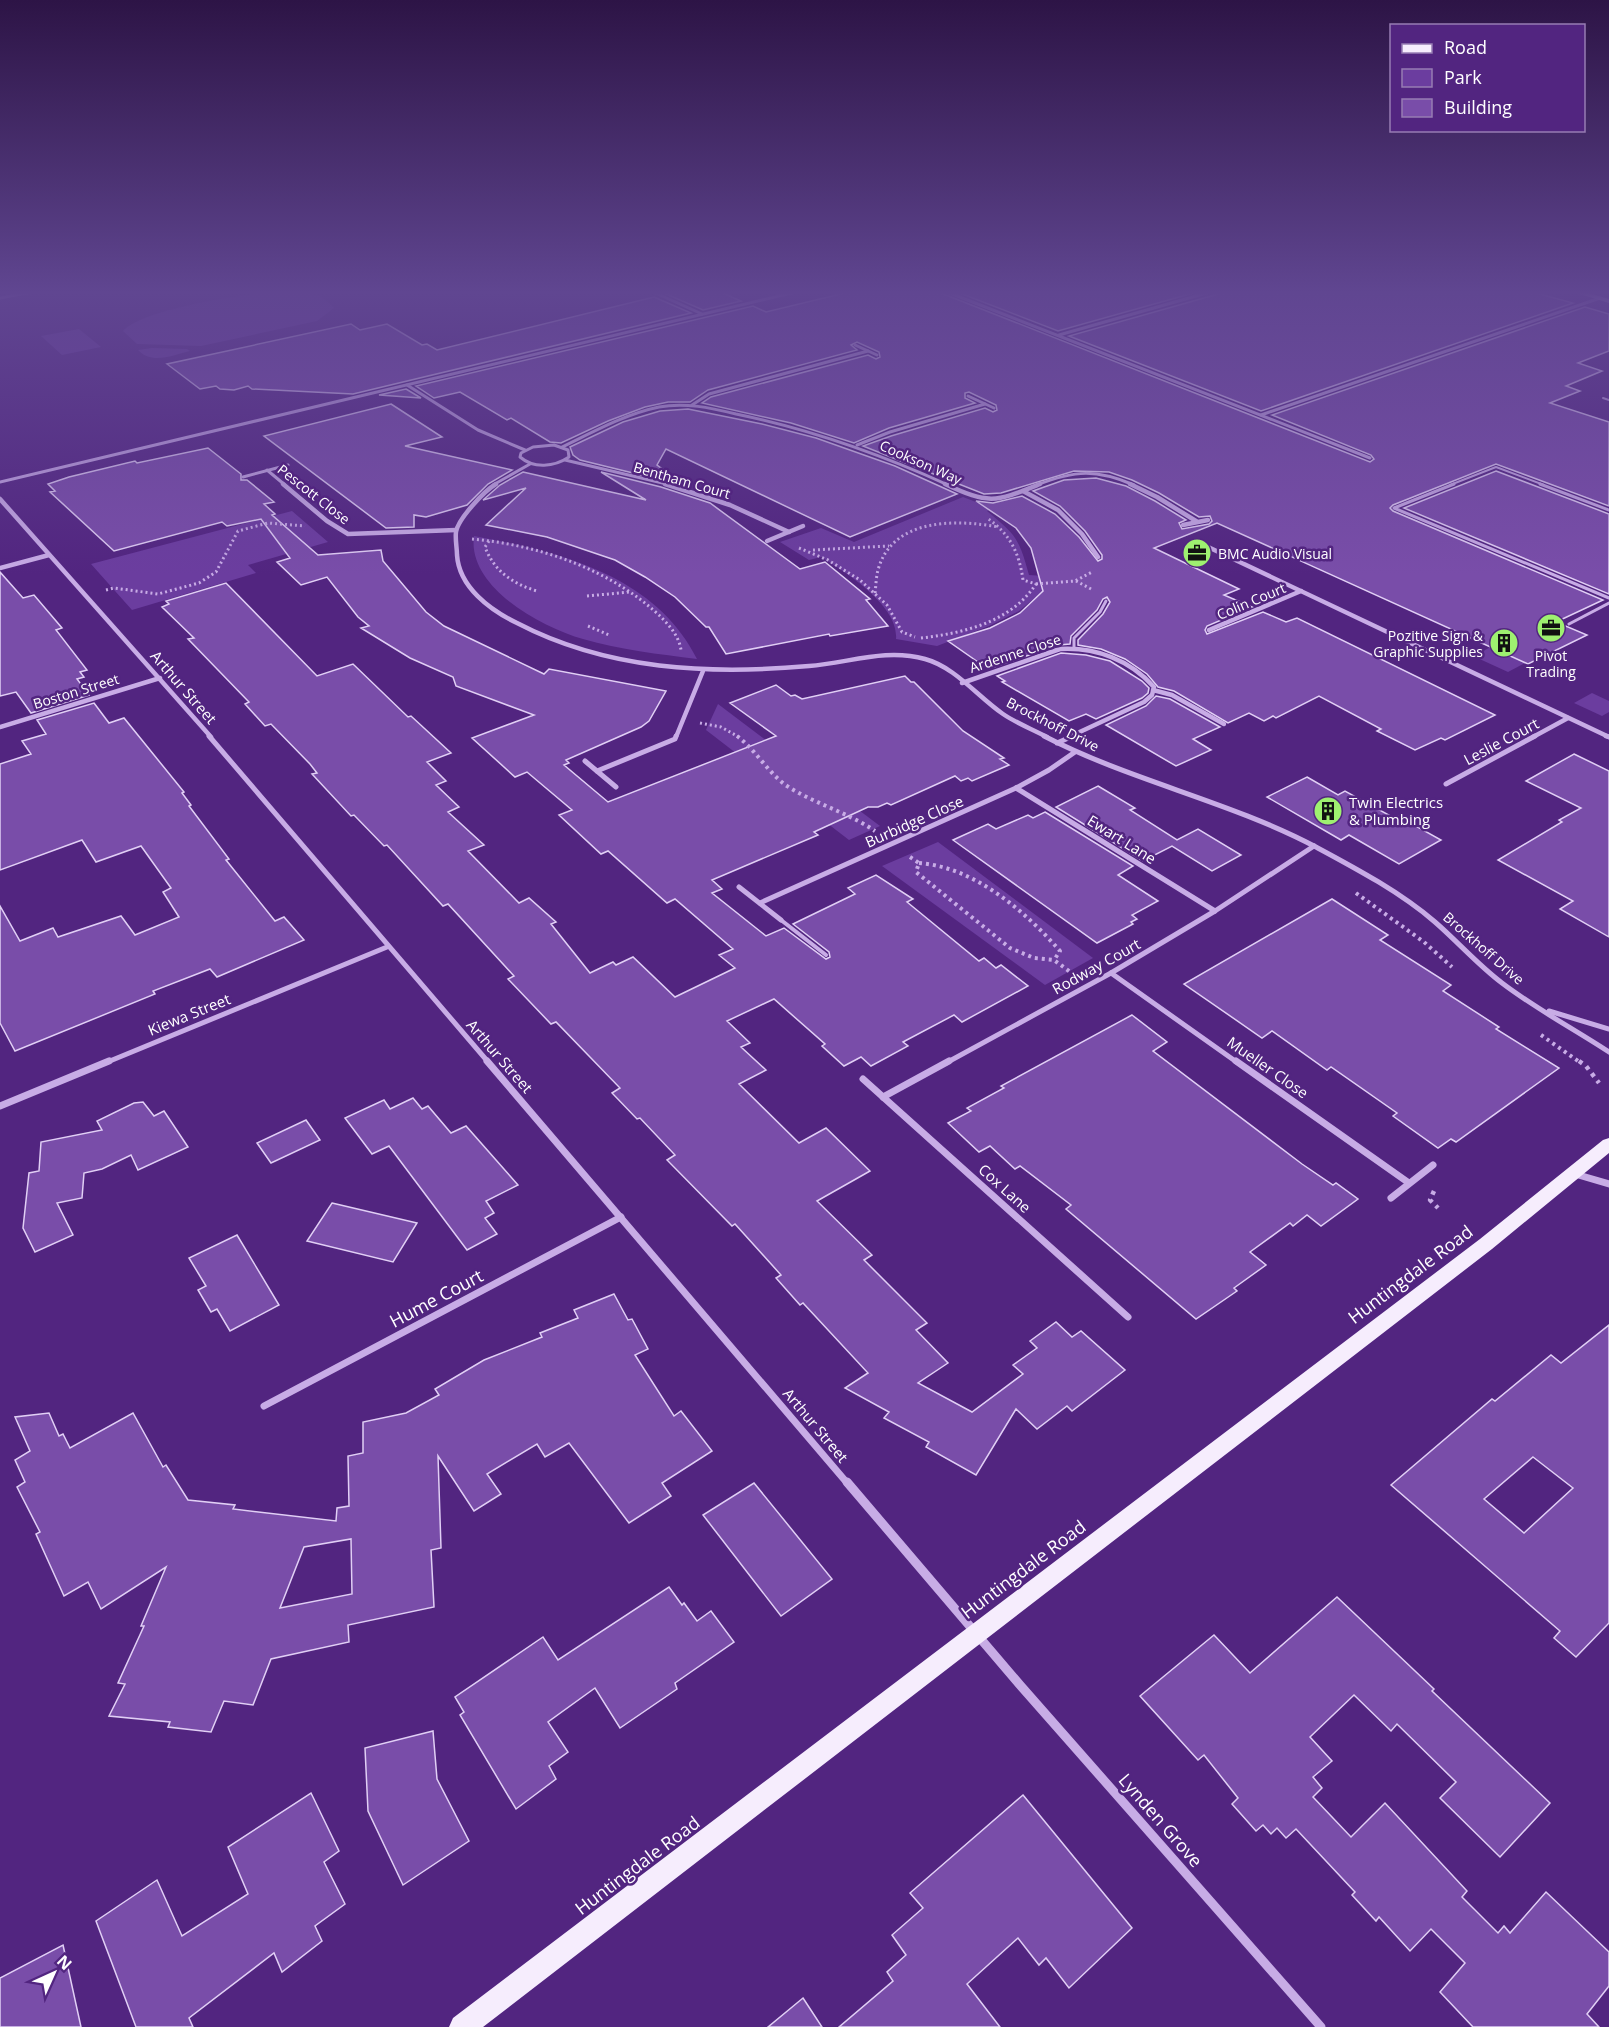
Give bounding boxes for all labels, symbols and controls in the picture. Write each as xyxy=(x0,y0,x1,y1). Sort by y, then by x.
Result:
legend xyxy=(1390,24,1585,132)
text: Road xyxy=(1444,35,1487,59)
text: Park xyxy=(1444,65,1482,89)
text: Building xyxy=(1444,95,1512,119)
street label: Cookson Way xyxy=(877,435,966,489)
street label: Bentham Court xyxy=(631,457,733,503)
street label: Pescott Close xyxy=(274,460,354,528)
office icon: BMC Audio Visual xyxy=(1181,537,1213,569)
place label: BMC Audio Visual xyxy=(1218,544,1332,563)
street label: Colin Court xyxy=(1214,578,1288,624)
office icon: Pivot Trading xyxy=(1535,612,1567,644)
place label: Pozitive Sign & Graphic Supplies xyxy=(1373,626,1484,661)
building icon: Pozitive Sign & Graphic Supplies xyxy=(1488,627,1520,659)
street label: Ardenne Close xyxy=(967,629,1063,677)
street label: Arthur Street xyxy=(147,646,221,728)
place label: Pivot Trading xyxy=(1526,646,1576,681)
street label: Boston Street xyxy=(31,669,121,713)
street label: Brockhoff Drive xyxy=(1003,692,1103,756)
street label: Leslie Court xyxy=(1460,713,1542,769)
street label: Burbidge Close xyxy=(862,790,966,852)
place label: Twin Electrics & Plumbing xyxy=(1349,792,1443,829)
building icon: Twin Electrics & Plumbing xyxy=(1312,795,1344,827)
street label: Ewart Lane xyxy=(1084,810,1160,868)
street label: Brockhoff Drive xyxy=(1439,908,1529,989)
street label: Rodway Court xyxy=(1048,934,1144,998)
street label: Kiewa Street xyxy=(145,988,233,1040)
street label: Arthur Street xyxy=(463,1015,537,1097)
street label: Mueller Close xyxy=(1223,1032,1313,1102)
street label: Cox Lane xyxy=(975,1159,1035,1217)
street label: Huntingdale Road xyxy=(1343,1219,1477,1329)
street label: Hume Court xyxy=(385,1263,487,1333)
street label: Arthur Street xyxy=(779,1384,853,1466)
street label: Huntingdale Road xyxy=(956,1514,1090,1624)
street label: Lynden Grove xyxy=(1114,1768,1208,1872)
street label: Huntingdale Road xyxy=(570,1810,704,1920)
north arrow xyxy=(24,1943,84,2003)
text: N xyxy=(52,1950,77,1975)

